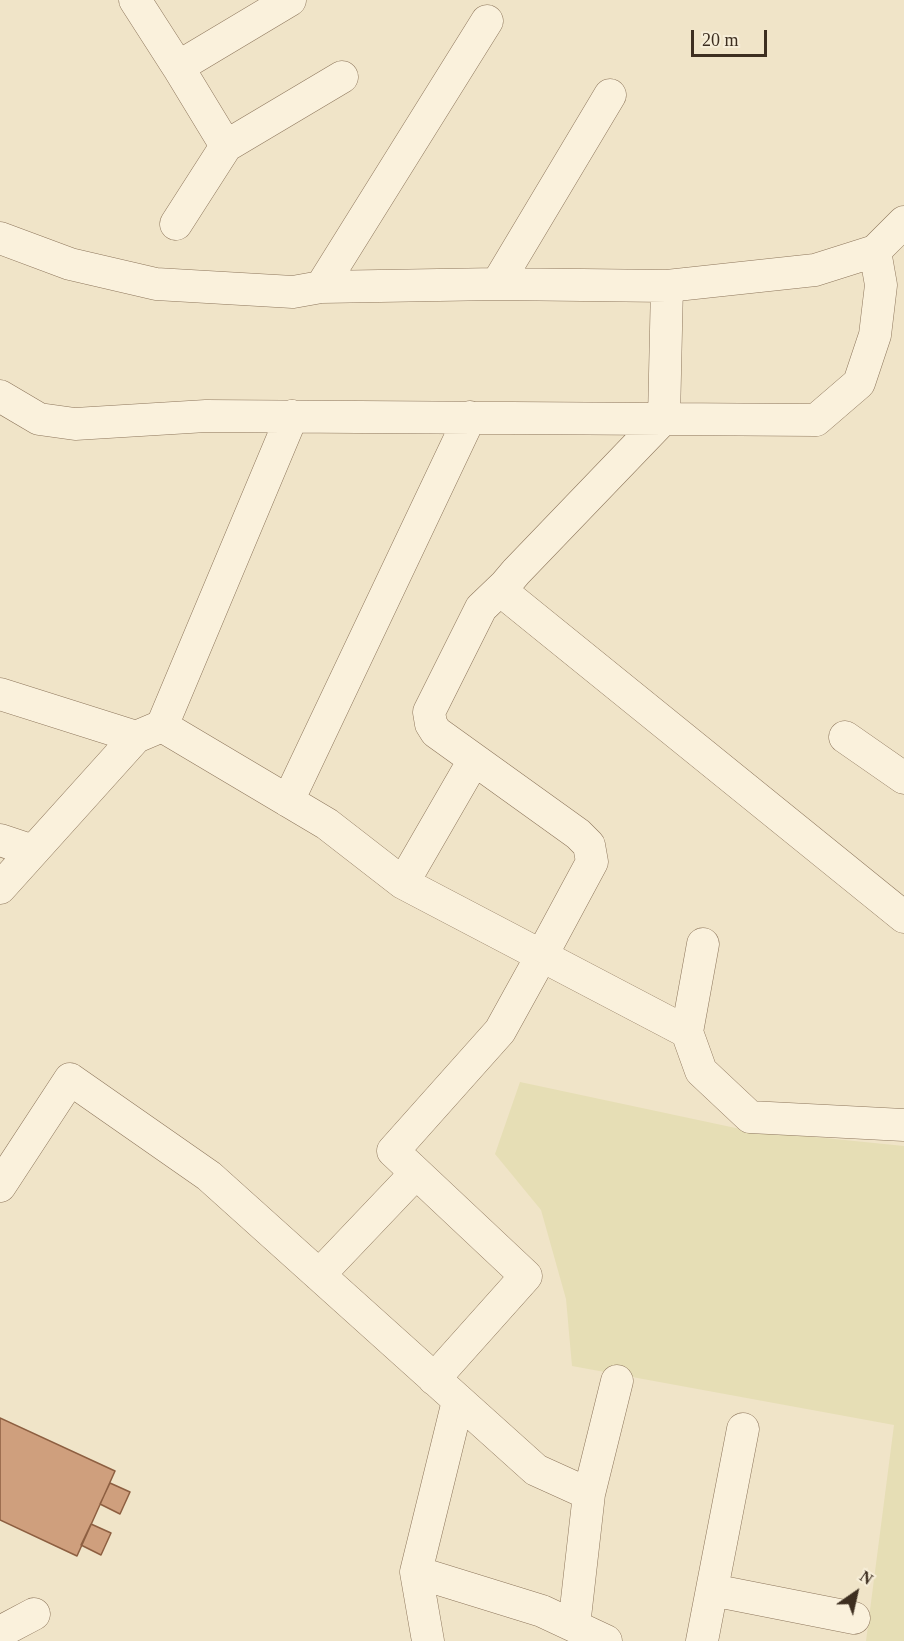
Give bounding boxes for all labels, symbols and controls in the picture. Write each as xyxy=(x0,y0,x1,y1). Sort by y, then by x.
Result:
scale bar xyxy=(694,18,770,56)
text: 20 m xyxy=(702,30,739,50)
north arrow xyxy=(826,1563,886,1623)
text: N xyxy=(857,1567,876,1588)

